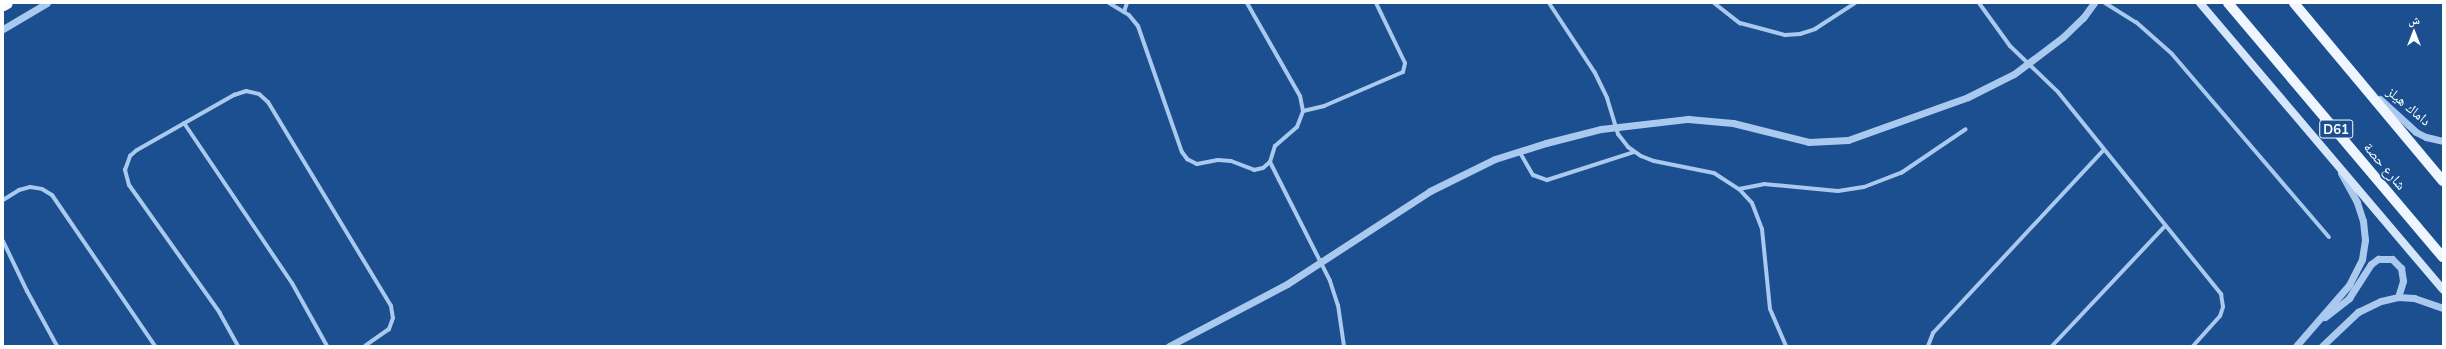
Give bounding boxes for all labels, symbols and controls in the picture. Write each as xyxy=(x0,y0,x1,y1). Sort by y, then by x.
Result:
north arrow xyxy=(2394,12,2434,52)
text: ش xyxy=(2408,13,2420,27)
street label: داماك هيلز xyxy=(2384,83,2434,129)
road number: D61 xyxy=(2319,118,2353,140)
street label: شارع حصة xyxy=(2360,139,2410,193)

